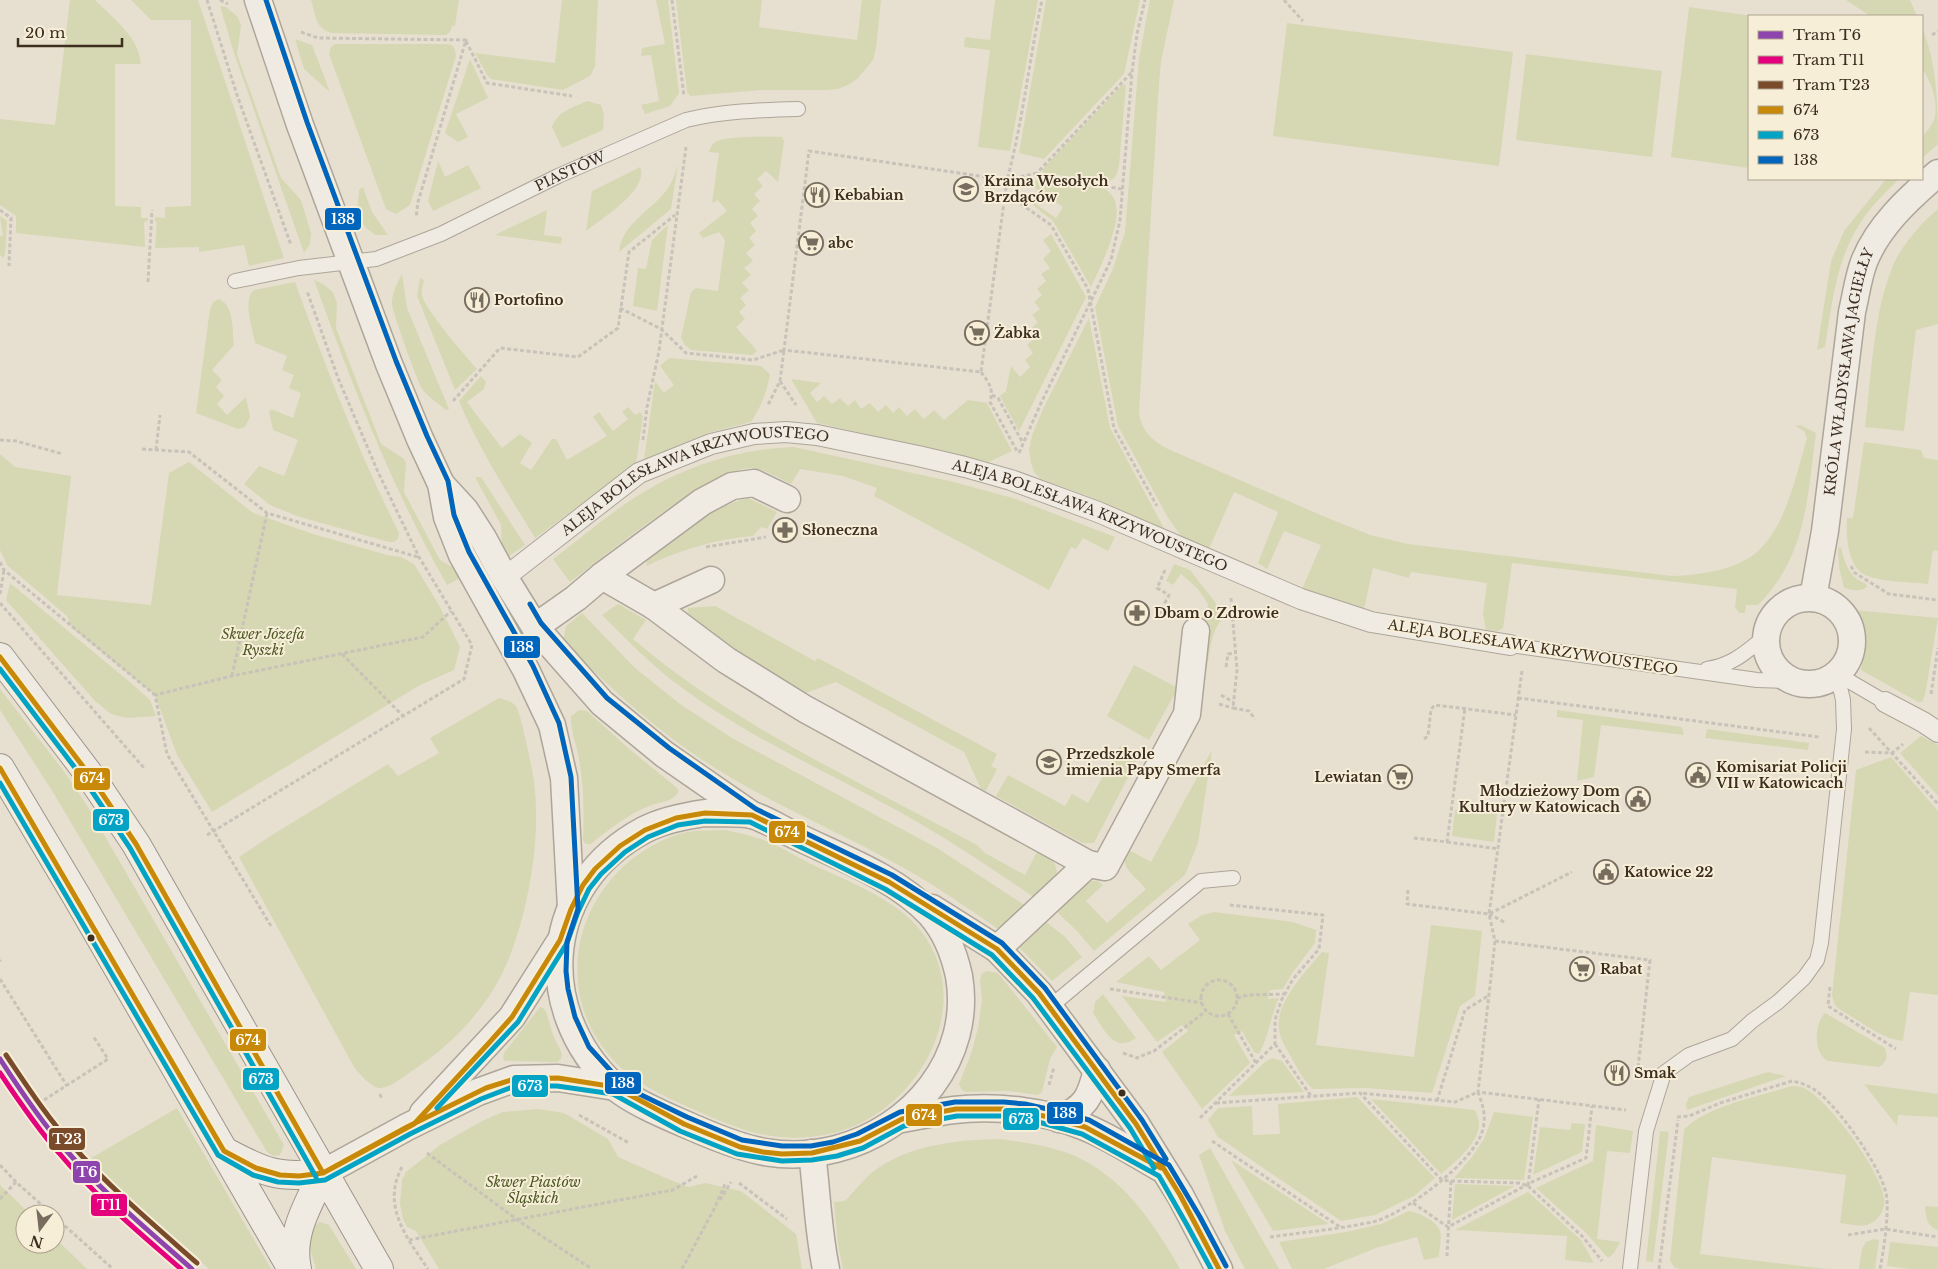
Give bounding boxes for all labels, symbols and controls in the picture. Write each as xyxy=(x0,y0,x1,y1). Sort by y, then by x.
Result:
scale bar xyxy=(18,15,121,47)
legend xyxy=(1748,15,1923,180)
text: 20 m xyxy=(25,23,65,42)
text: Tram T6 xyxy=(1793,25,1861,44)
text: Tram T11 xyxy=(1793,50,1865,69)
text: Tram T23 xyxy=(1793,75,1870,94)
text: 674 xyxy=(1793,100,1819,119)
text: 673 xyxy=(1793,125,1819,144)
street label: PIASTÓW xyxy=(532,147,609,195)
text: 138 xyxy=(1793,150,1818,169)
place label: Kraina Wesołych Brzdąców xyxy=(984,172,1108,206)
school or university icon: Kraina Wesołych Brzdąców xyxy=(953,176,979,202)
restaurant icon: Kebabian xyxy=(804,182,830,208)
place label: Kebabian xyxy=(834,186,904,204)
line badge: 138 xyxy=(324,207,362,231)
text: 138 xyxy=(331,210,355,228)
supermarket icon: abc xyxy=(798,230,824,256)
place label: abc xyxy=(828,234,853,252)
street label: KRÓLA WŁADYSŁAWA JAGIEŁŁY xyxy=(1820,245,1878,497)
restaurant icon: Portofino xyxy=(464,287,490,313)
place label: Portofino xyxy=(494,291,564,309)
supermarket icon: Żabka xyxy=(964,320,990,346)
place label: Żabka xyxy=(994,324,1040,342)
street label: ALEJA BOLESŁAWA KRZYWOUSTEGO xyxy=(557,423,831,540)
street label: ALEJA BOLESŁAWA KRZYWOUSTEGO xyxy=(949,455,1231,576)
pharmacy icon: Słoneczna xyxy=(772,517,798,543)
place label: Słoneczna xyxy=(802,521,878,539)
pharmacy icon: Dbam o Zdrowie xyxy=(1124,600,1150,626)
place label: Dbam o Zdrowie xyxy=(1154,604,1279,622)
street label: ALEJA BOLESŁAWA KRZYWOUSTEGO xyxy=(1386,615,1679,679)
park label: Skwer Józefa Ryszki xyxy=(221,625,305,659)
line badge: 138 xyxy=(503,635,541,659)
text: 138 xyxy=(510,638,534,656)
place label: Przedszkole imienia Papy Smerfa xyxy=(1066,745,1221,779)
school or university icon: Przedszkole imienia Papy Smerfa xyxy=(1036,749,1062,775)
place label: Komisariat Policji VII w Katowicach xyxy=(1715,758,1847,792)
public building icon: Komisariat Policji VII w Katowicach xyxy=(1685,762,1711,788)
supermarket icon: Lewiatan xyxy=(1387,764,1413,790)
line badge: 674 xyxy=(73,767,111,791)
place label: Lewiatan xyxy=(1314,768,1382,786)
text: 674 xyxy=(79,769,105,787)
place label: Młodzieżowy Dom Kultury w Katowicach xyxy=(1459,782,1621,816)
public building icon: Młodzieżowy Dom Kultury w Katowicach xyxy=(1625,786,1651,812)
line badge: 673 xyxy=(92,808,130,832)
text: 673 xyxy=(98,811,124,829)
line badge: 674 xyxy=(768,820,806,844)
text: 674 xyxy=(774,823,800,841)
public building icon: Katowice 22 xyxy=(1593,859,1619,885)
place label: Katowice 22 xyxy=(1624,863,1713,881)
unlabelled marker xyxy=(86,933,96,943)
supermarket icon: Rabat xyxy=(1569,956,1595,982)
place label: Rabat xyxy=(1600,960,1643,978)
line badge: 674 xyxy=(229,1028,267,1052)
text: 674 xyxy=(235,1031,261,1049)
restaurant icon: Smak xyxy=(1604,1060,1630,1086)
place label: Smak xyxy=(1634,1064,1677,1082)
line badge: 673 xyxy=(242,1067,280,1091)
text: 673 xyxy=(248,1070,274,1088)
line badge: 138 xyxy=(604,1071,642,1095)
line badge: 673 xyxy=(511,1074,549,1098)
text: 138 xyxy=(611,1074,635,1092)
text: 673 xyxy=(517,1077,543,1095)
unlabelled marker xyxy=(1117,1088,1127,1098)
line badge: 138 xyxy=(1046,1101,1084,1125)
line badge: 674 xyxy=(905,1103,943,1127)
text: 138 xyxy=(1053,1104,1077,1122)
text: 674 xyxy=(911,1106,937,1124)
line badge: 673 xyxy=(1002,1107,1040,1131)
text: 673 xyxy=(1008,1110,1034,1128)
line badge: T23 xyxy=(48,1127,86,1151)
text: T23 xyxy=(52,1130,82,1148)
line badge: T6 xyxy=(72,1160,101,1184)
text: T6 xyxy=(76,1163,98,1181)
park label: Skwer Piastów Śląskich xyxy=(485,1173,581,1207)
line badge: T11 xyxy=(90,1193,128,1217)
text: T11 xyxy=(97,1196,121,1214)
north arrow xyxy=(15,1204,65,1254)
text: N xyxy=(28,1231,45,1252)

